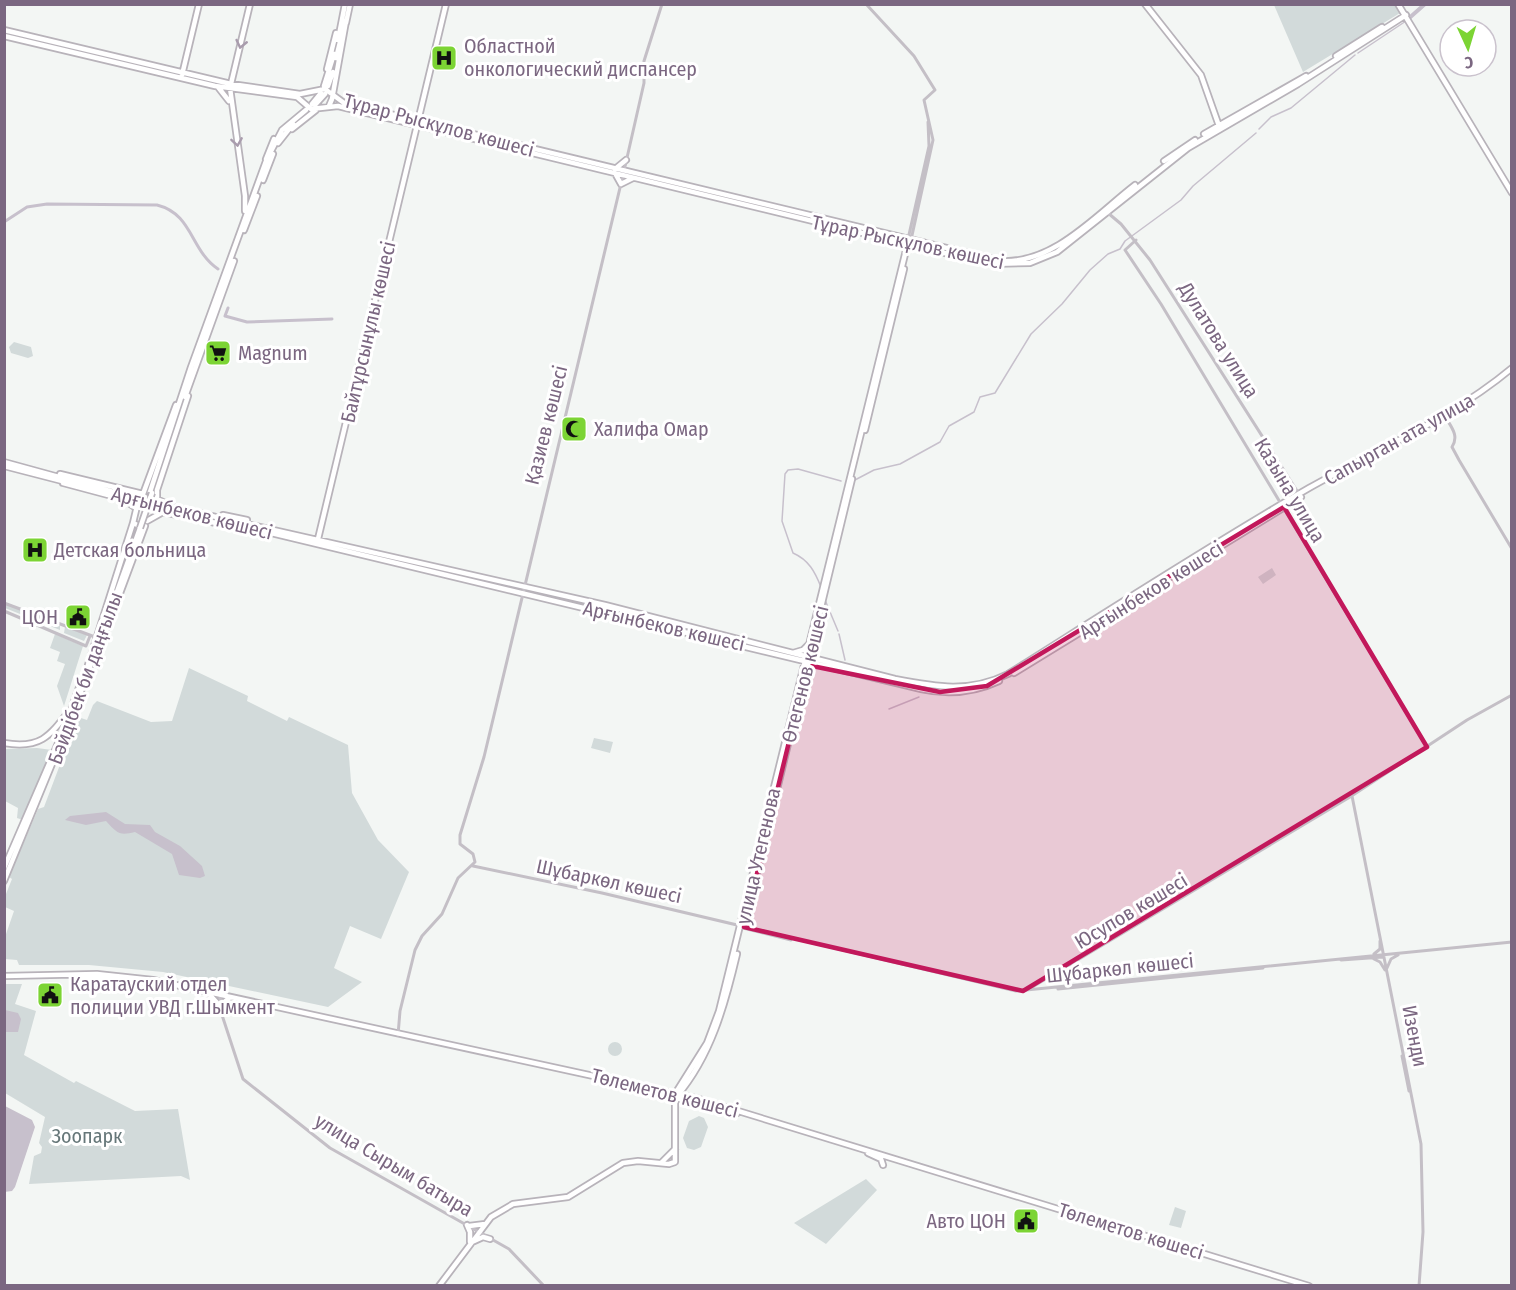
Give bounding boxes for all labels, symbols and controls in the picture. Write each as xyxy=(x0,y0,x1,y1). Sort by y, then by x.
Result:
north arrow xyxy=(1438,18,1498,78)
place label: Областной онкологический диспансер xyxy=(464,34,697,81)
one-way arrow xyxy=(235,39,248,49)
hospital icon: Областной онкологический диспансер xyxy=(429,43,459,73)
text: С xyxy=(1464,53,1474,72)
street label: Тұрар Рыскұлов көшесі xyxy=(341,88,537,162)
one-way arrow xyxy=(230,137,243,147)
street label: Тұрар Рыскұлов көшесі xyxy=(810,210,1006,274)
street label: Байтұрсынұлы көшесі xyxy=(335,239,401,425)
street label: Дулатова улица xyxy=(1173,277,1264,402)
supermarket icon: Magnum xyxy=(203,338,233,368)
place label: Magnum xyxy=(238,341,308,365)
street label: Қазиев көшесі xyxy=(520,363,572,487)
street label: Сапырган ата улица xyxy=(1320,388,1478,490)
mosque icon: Халифа Омар xyxy=(559,414,589,444)
place label: Халифа Омар xyxy=(594,417,709,441)
street label: Казына улица xyxy=(1249,433,1331,547)
street label: Арғынбеков көшесі xyxy=(109,481,275,545)
hospital icon: Детская больница xyxy=(20,535,50,565)
street label: Арғынбеков көшесі xyxy=(1075,536,1227,644)
place label: Детская больница xyxy=(53,538,206,562)
street label: Бәйдібек би даңғылы xyxy=(43,588,127,768)
street label: Арғынбеков көшесі xyxy=(581,596,747,656)
public building icon: ЦОН xyxy=(63,602,93,632)
street label: Өтегенов көшесі xyxy=(776,603,834,745)
place label: ЦОН xyxy=(22,605,58,629)
street label: улица Утегенова xyxy=(731,785,785,927)
street label: Шұбаркөл көшесі xyxy=(534,854,684,908)
street label: Юсупов көшесі xyxy=(1070,868,1192,954)
street label: Шұбаркөл көшесі xyxy=(1045,948,1195,988)
place label: Каратауский отдел полиции УВД г.Шымкент xyxy=(70,972,276,1019)
public building icon: Каратауский отдел полиции УВД г.Шымкент xyxy=(35,980,65,1010)
street label: Изенди xyxy=(1397,1003,1433,1069)
street label: Төлеметов көшесі xyxy=(589,1063,741,1123)
street label: улица Сырым батыра xyxy=(311,1108,477,1222)
park label: Зоопарк xyxy=(52,1124,123,1148)
street label: Төлеметов көшесі xyxy=(1055,1198,1207,1264)
public building icon: Авто ЦОН xyxy=(1011,1206,1041,1236)
place label: Авто ЦОН xyxy=(926,1209,1006,1233)

